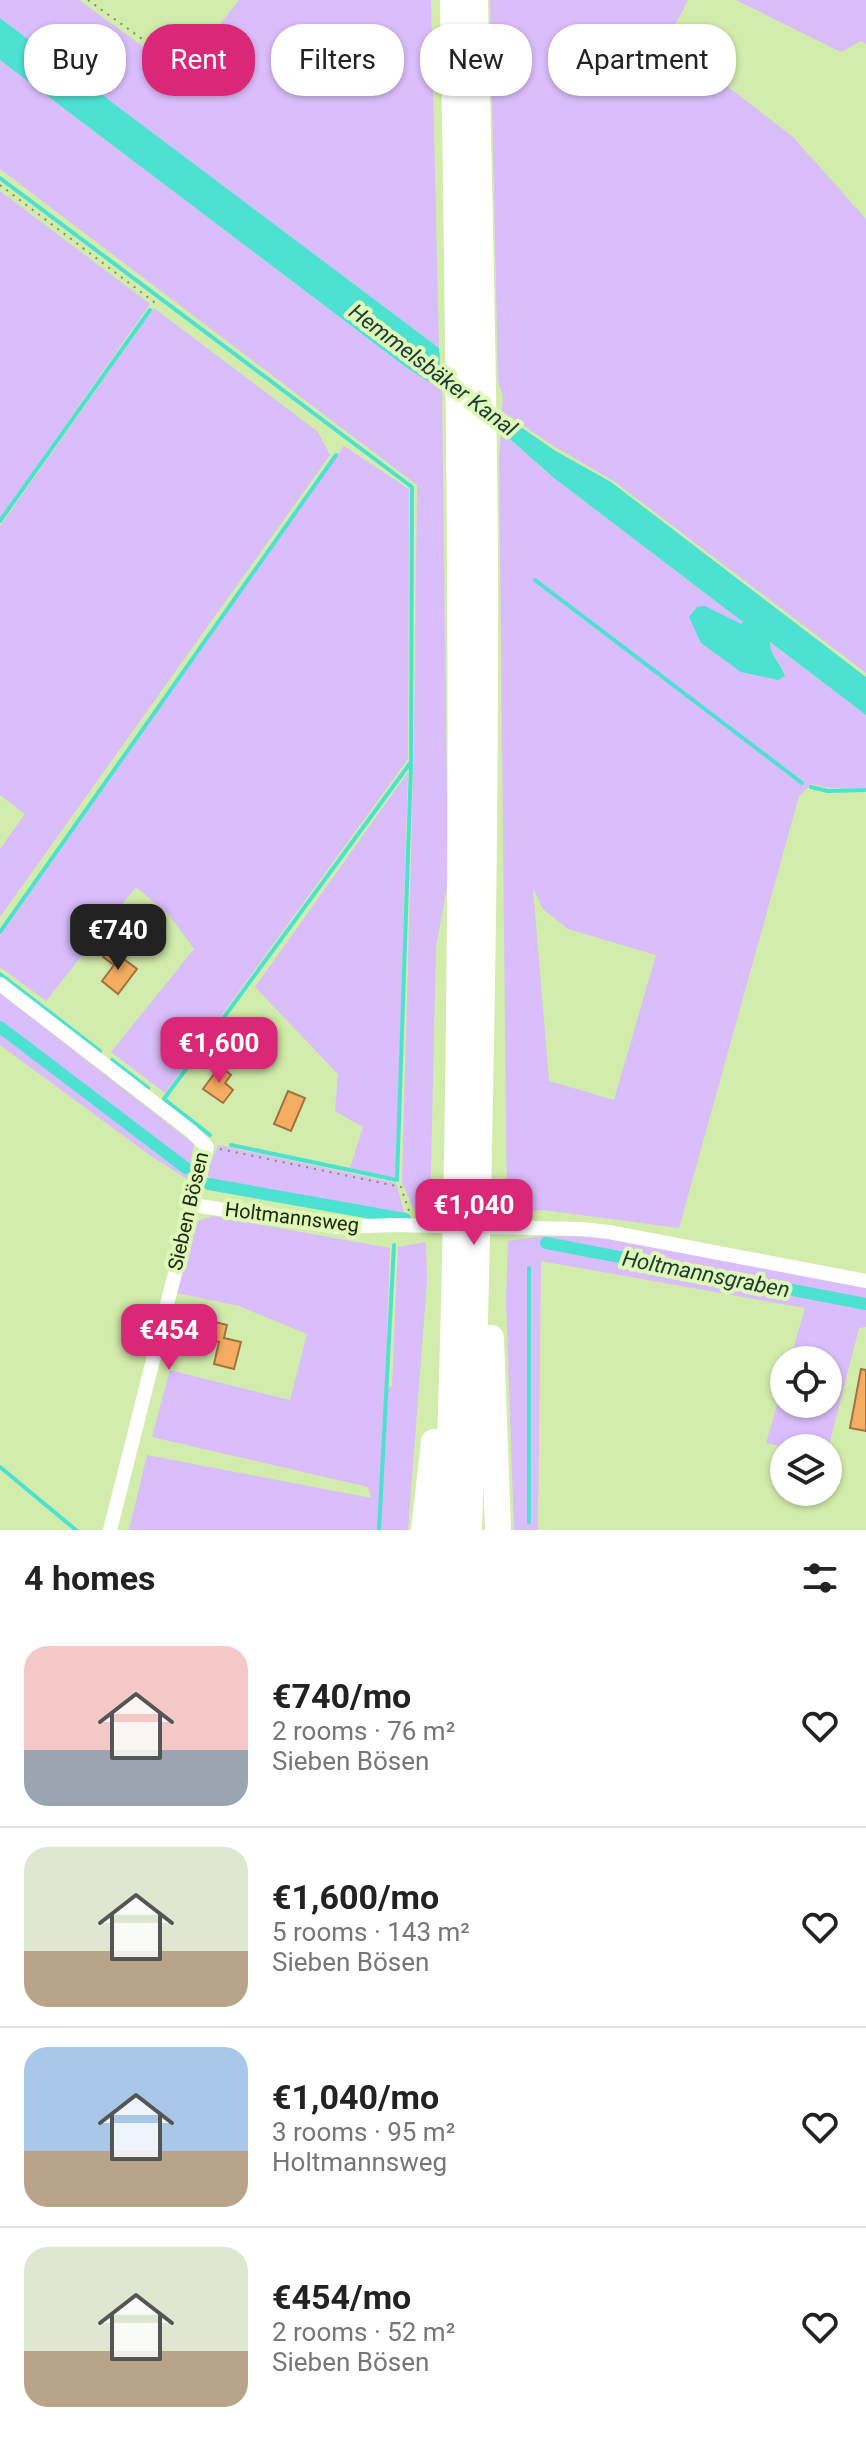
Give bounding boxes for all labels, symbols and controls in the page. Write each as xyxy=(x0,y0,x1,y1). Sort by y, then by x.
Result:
chip: Buy xyxy=(24,24,126,96)
chip: Rent xyxy=(142,24,255,96)
chip: Filters xyxy=(271,24,404,96)
chip: New xyxy=(420,24,532,96)
chip: Apartment xyxy=(548,24,736,96)
water label: Hemmelsbäker Kanal xyxy=(344,299,522,442)
pin: €740 xyxy=(71,904,165,972)
text: €740 xyxy=(88,915,148,945)
pin: €1,600 xyxy=(154,1017,284,1085)
text: €1,600 xyxy=(179,1028,259,1058)
street label: Sieben Bösen xyxy=(163,1149,213,1273)
pin: €1,040 xyxy=(409,1179,539,1247)
text: €1,040 xyxy=(434,1190,514,1220)
street label: Holtmannsweg xyxy=(224,1197,360,1237)
water label: Holtmannsgraben xyxy=(620,1246,792,1302)
pin: €454 xyxy=(122,1304,216,1372)
text: €454 xyxy=(139,1315,199,1345)
map controls xyxy=(770,1346,842,1506)
button: locate xyxy=(770,1346,842,1418)
button: layers xyxy=(770,1434,842,1506)
icon: filters xyxy=(798,1556,842,1600)
text: 4 homes xyxy=(24,1558,155,1598)
text: €740/mo xyxy=(272,1676,411,1716)
icon: home xyxy=(88,1678,184,1774)
icon: heart xyxy=(798,1704,842,1748)
text: 2 rooms · 76 m² xyxy=(272,1716,455,1746)
text: Sieben Bösen xyxy=(272,1746,429,1776)
text: €1,600/mo xyxy=(272,1877,439,1917)
icon: home xyxy=(88,1879,184,1975)
icon: heart xyxy=(798,1905,842,1949)
text: 5 rooms · 143 m² xyxy=(272,1917,470,1947)
text: Sieben Bösen xyxy=(272,1947,429,1977)
text: €1,040/mo xyxy=(272,2077,439,2117)
icon: home xyxy=(88,2079,184,2175)
icon: heart xyxy=(798,2105,842,2149)
text: 3 rooms · 95 m² xyxy=(272,2117,455,2147)
text: Holtmannsweg xyxy=(272,2147,447,2177)
text: €454/mo xyxy=(272,2277,411,2317)
icon: home xyxy=(88,2279,184,2375)
icon: heart xyxy=(798,2305,842,2349)
text: 2 rooms · 52 m² xyxy=(272,2317,455,2347)
text: Sieben Bösen xyxy=(272,2347,429,2377)

